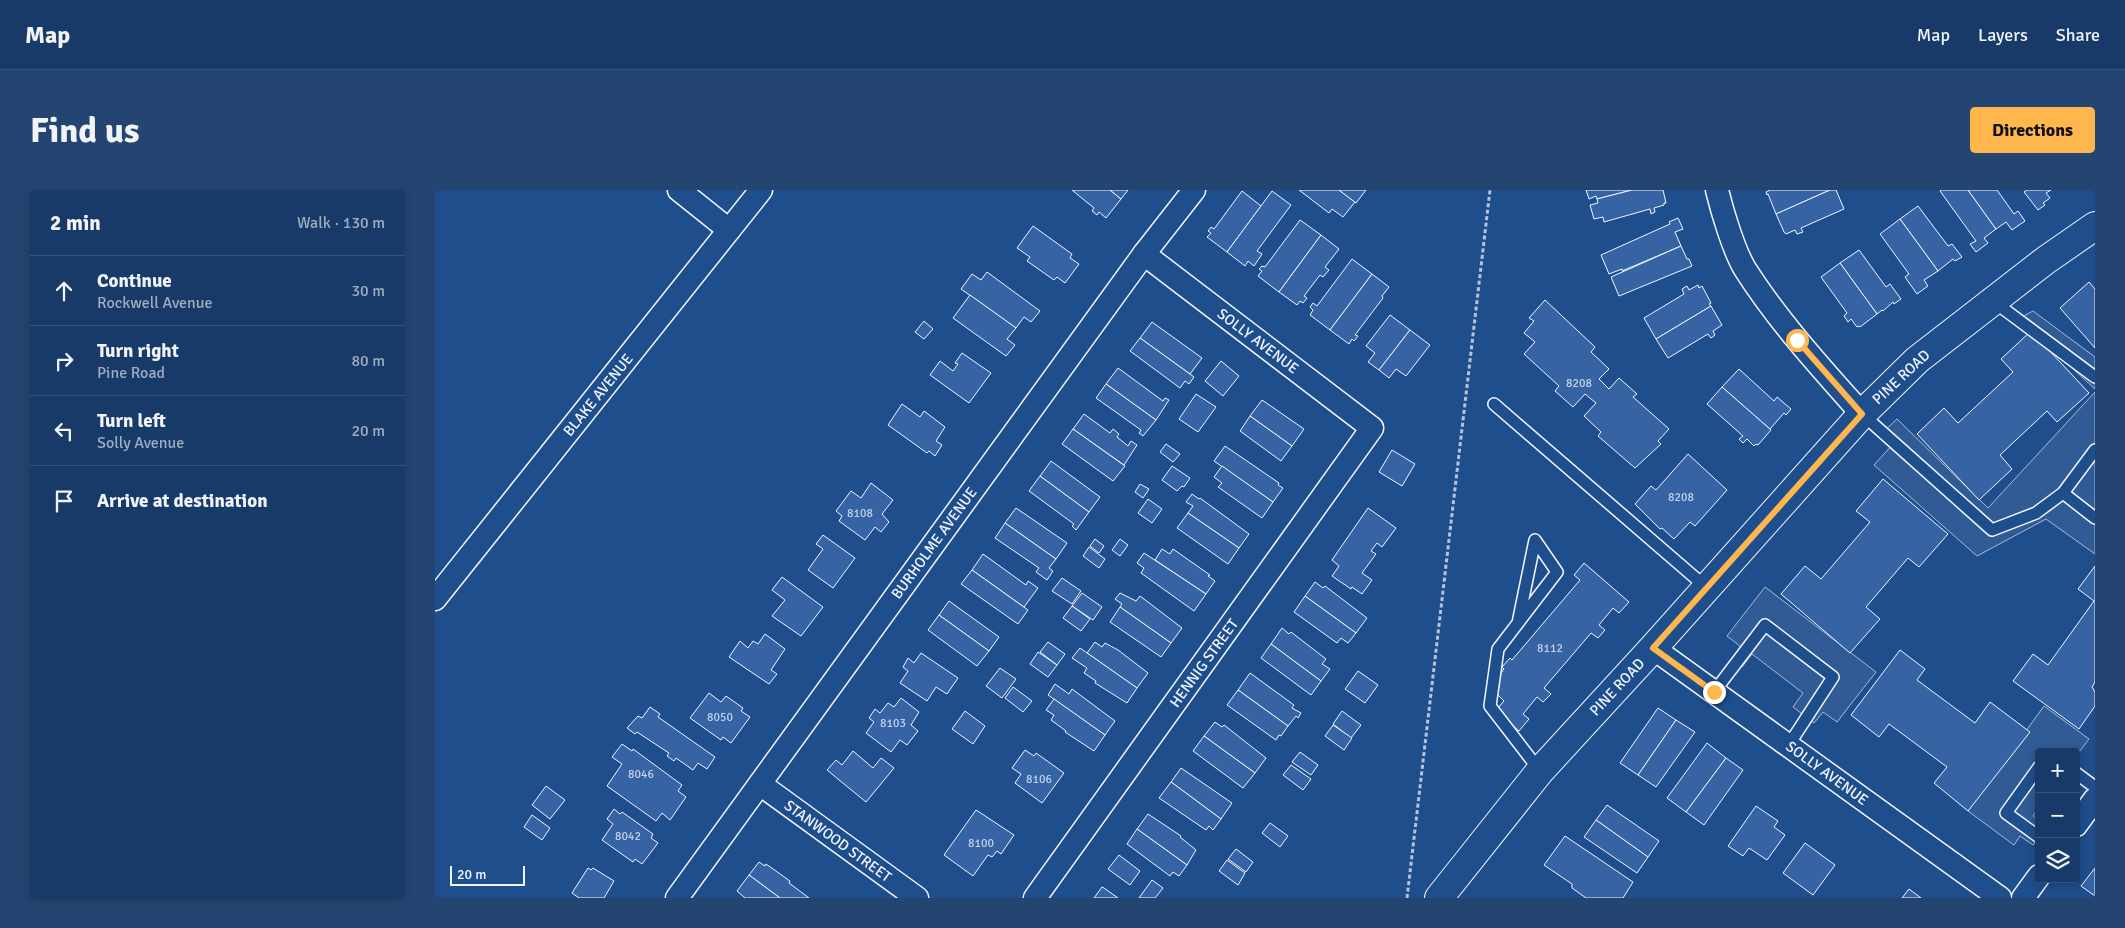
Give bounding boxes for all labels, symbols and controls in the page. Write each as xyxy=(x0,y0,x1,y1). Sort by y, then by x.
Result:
text: Map xyxy=(25,20,70,50)
text: Map xyxy=(1917,24,1950,46)
text: Layers xyxy=(1978,24,2028,46)
text: Share xyxy=(2056,24,2100,46)
button: Directions xyxy=(1970,107,2095,153)
text: Find us xyxy=(30,109,140,152)
text: 2 min xyxy=(50,210,101,236)
text: Walk · 130 m xyxy=(297,213,385,233)
text: Continue xyxy=(97,269,172,293)
icon: ahead xyxy=(50,277,78,305)
text: 30 m xyxy=(351,281,385,301)
text: Rockwell Avenue xyxy=(97,293,212,313)
street label: SOLLY AVENUE xyxy=(1214,305,1302,377)
route start xyxy=(1786,329,1809,352)
text: Turn right xyxy=(97,339,179,363)
street label: PINE ROAD xyxy=(1868,346,1934,408)
icon: right xyxy=(50,347,78,375)
street label: BLAKE AVENUE xyxy=(559,350,637,440)
text: 80 m xyxy=(351,351,385,371)
text: Pine Road xyxy=(97,363,165,383)
house number: 8208 xyxy=(1566,376,1592,391)
text: Turn left xyxy=(97,409,166,433)
icon: left xyxy=(50,417,78,445)
text: 20 m xyxy=(351,421,385,441)
text: Solly Avenue xyxy=(97,433,184,453)
street label: BURHOLME AVENUE xyxy=(887,484,981,602)
icon: arrive xyxy=(50,487,78,515)
text: Arrive at destination xyxy=(97,489,268,513)
house number: 8208 xyxy=(1668,490,1694,505)
house number: 8108 xyxy=(847,506,873,521)
street label: HENNIG STREET xyxy=(1166,615,1243,711)
house number: 8112 xyxy=(1537,641,1563,656)
street label: PINE ROAD xyxy=(1586,654,1648,720)
route end xyxy=(1703,681,1726,704)
house number: 8050 xyxy=(707,710,733,725)
house number: 8103 xyxy=(880,716,906,731)
street label: SOLLY AVENUE xyxy=(1782,737,1872,809)
map controls xyxy=(2035,748,2080,883)
button: + xyxy=(2035,748,2080,793)
house number: 8046 xyxy=(628,767,654,782)
house number: 8106 xyxy=(1026,772,1052,787)
button: − xyxy=(2035,793,2080,838)
street label: STANWOOD STREET xyxy=(781,796,895,886)
house number: 8042 xyxy=(615,829,641,844)
house number: 8100 xyxy=(968,836,994,851)
button: layers xyxy=(2035,838,2080,883)
scale bar xyxy=(450,863,525,886)
text: 20 m xyxy=(457,866,486,883)

